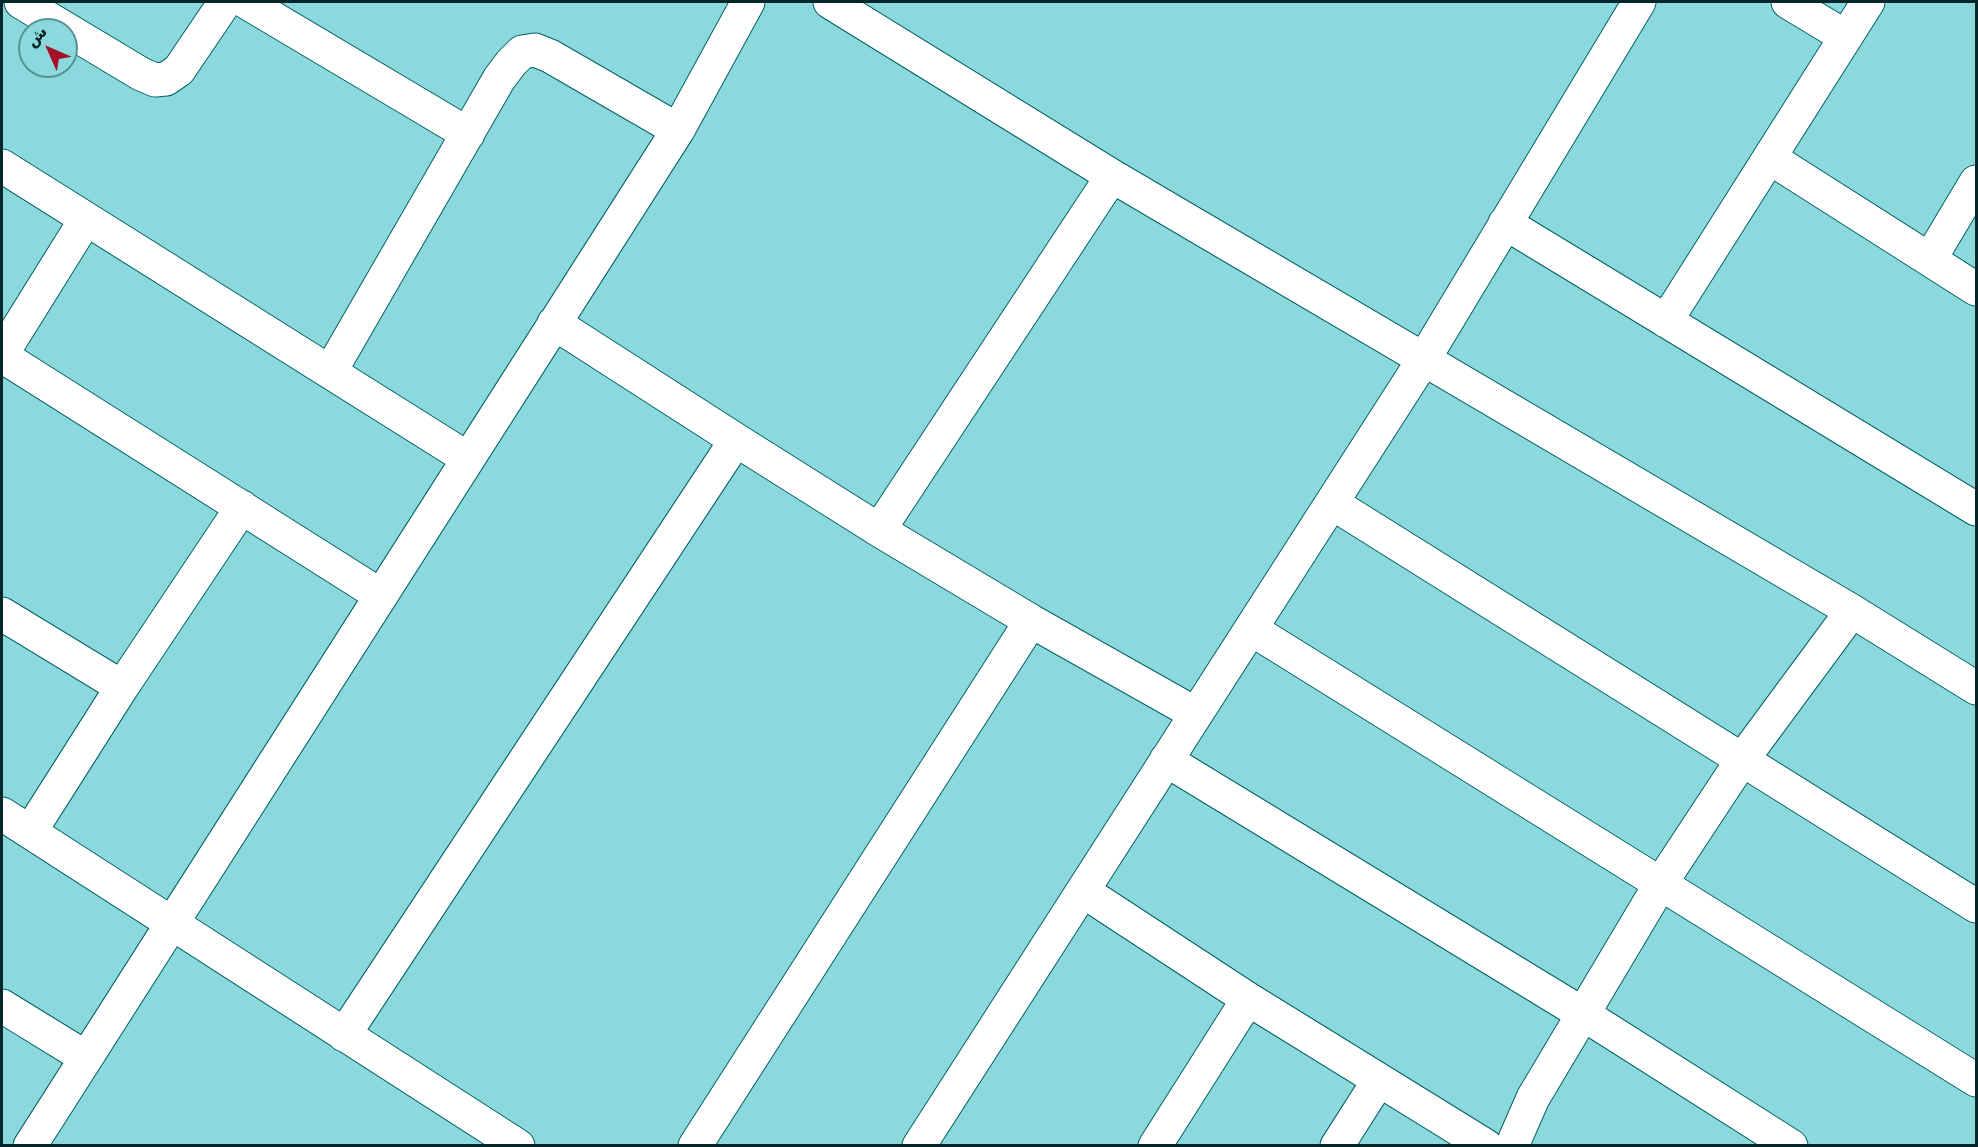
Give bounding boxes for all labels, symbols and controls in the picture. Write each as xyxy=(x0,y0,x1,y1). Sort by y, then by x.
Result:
north arrow xyxy=(18,18,78,78)
text: ش xyxy=(22,22,51,51)

